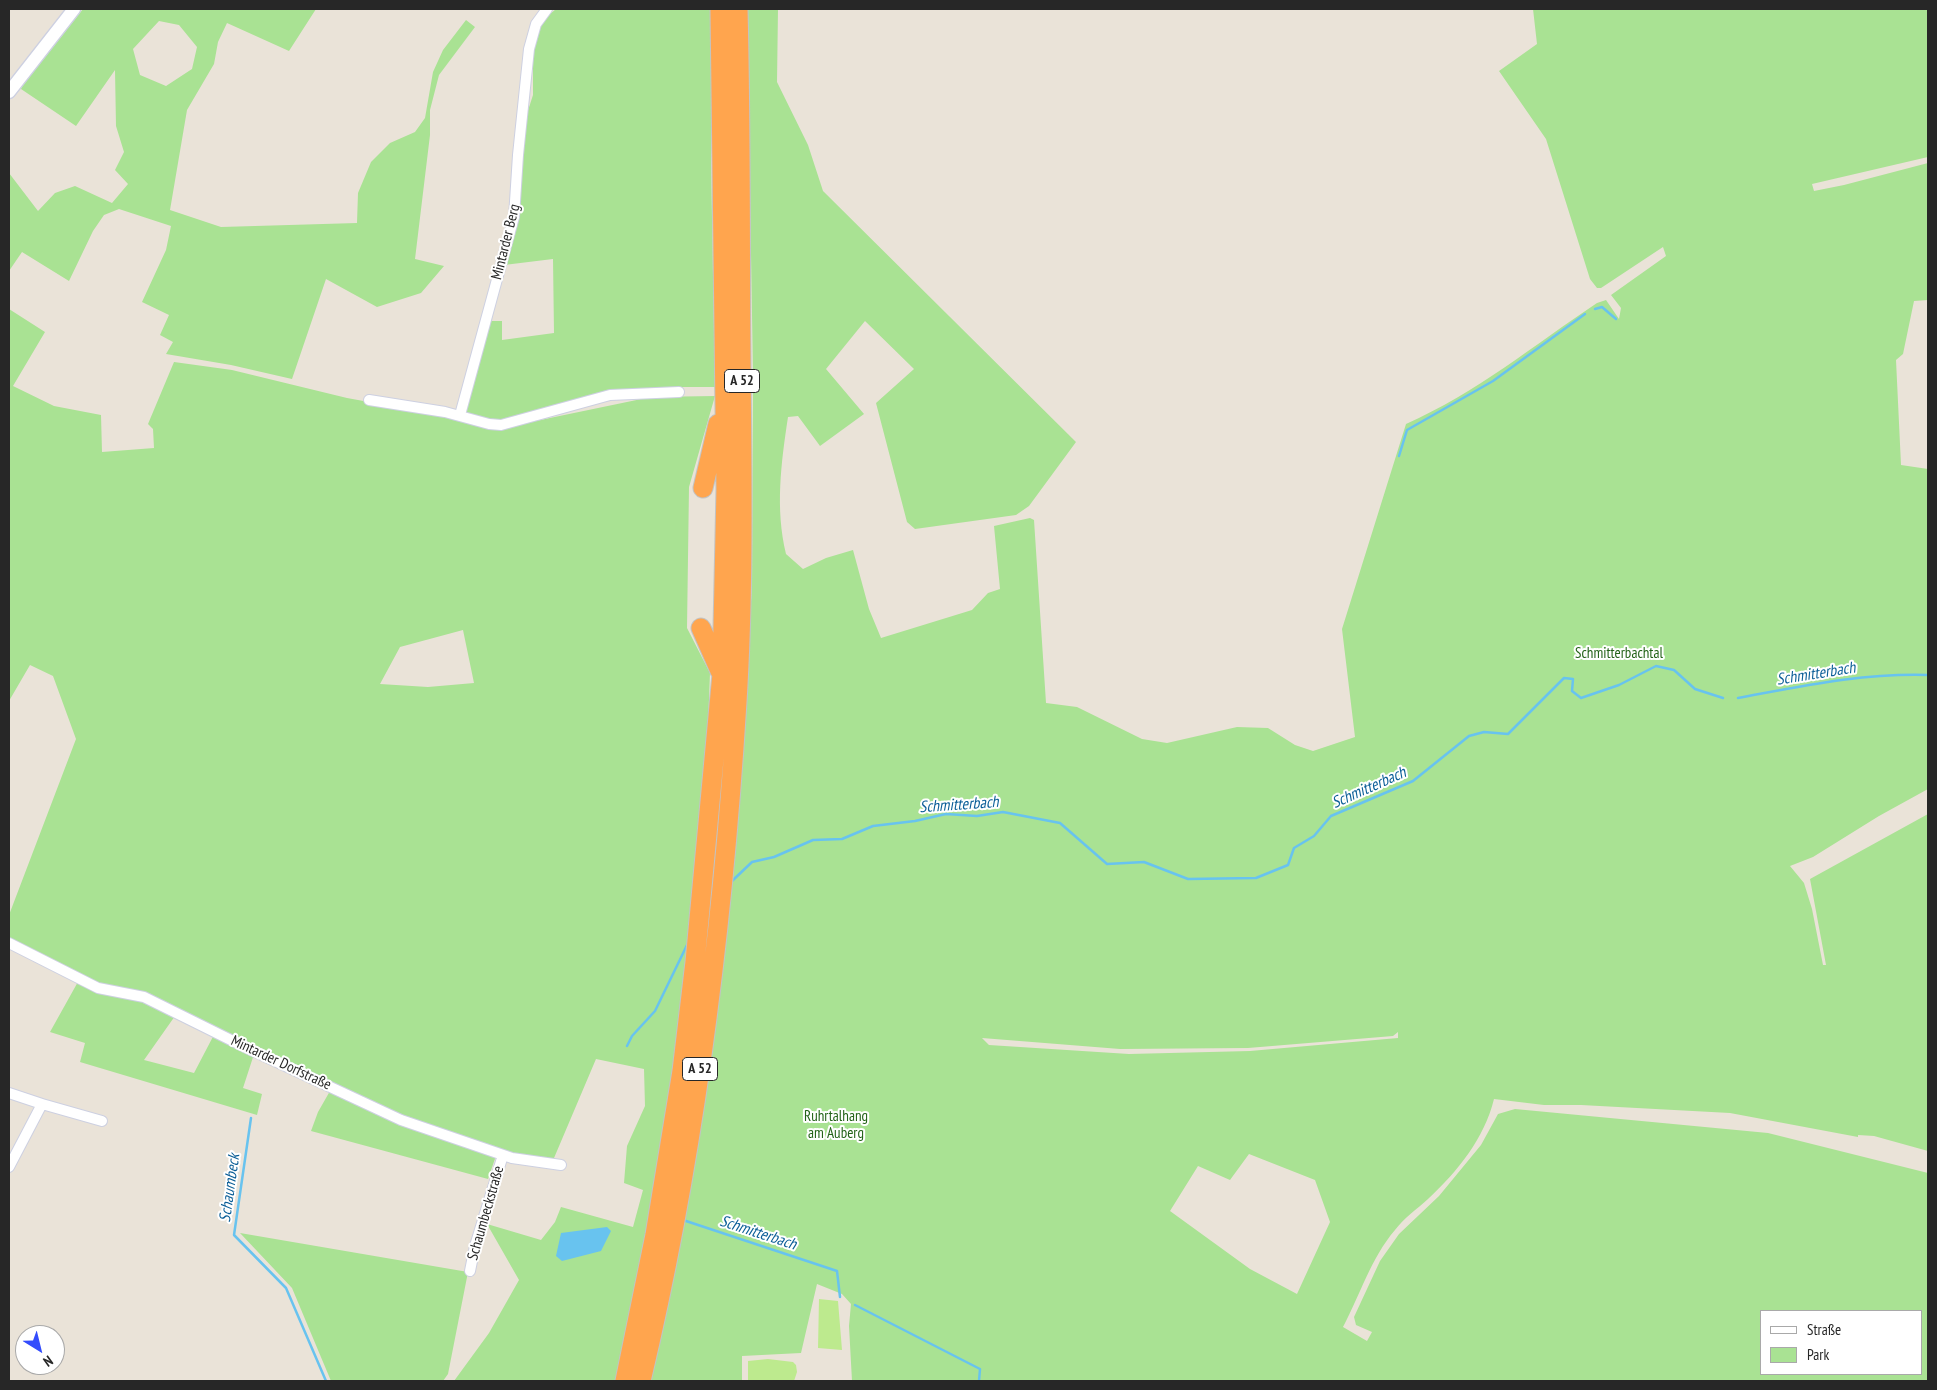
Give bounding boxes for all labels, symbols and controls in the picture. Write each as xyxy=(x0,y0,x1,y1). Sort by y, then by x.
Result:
street label: Mintarder Berg xyxy=(488,202,524,282)
road number: A 52 xyxy=(724,370,760,392)
park label: Schmitterbachtal xyxy=(1575,645,1663,663)
water label: Schmitterbach xyxy=(1775,658,1857,690)
water label: Schmitterbach xyxy=(1329,763,1409,813)
water label: Schmitterbach xyxy=(919,793,999,817)
street label: Mintarder Dorfstraße xyxy=(228,1032,334,1094)
road number: A 52 xyxy=(682,1058,718,1080)
park label: Ruhrtalhang am Auberg xyxy=(804,1108,868,1143)
water label: Schaumbeck xyxy=(216,1153,244,1223)
street label: Schaumbeckstraße xyxy=(464,1164,508,1262)
water label: Schmitterbach xyxy=(717,1212,799,1254)
legend xyxy=(1760,1310,1922,1375)
text: Straße xyxy=(1807,1320,1841,1339)
north arrow xyxy=(15,1325,65,1375)
text: Park xyxy=(1807,1345,1829,1364)
text: N xyxy=(40,1352,57,1371)

